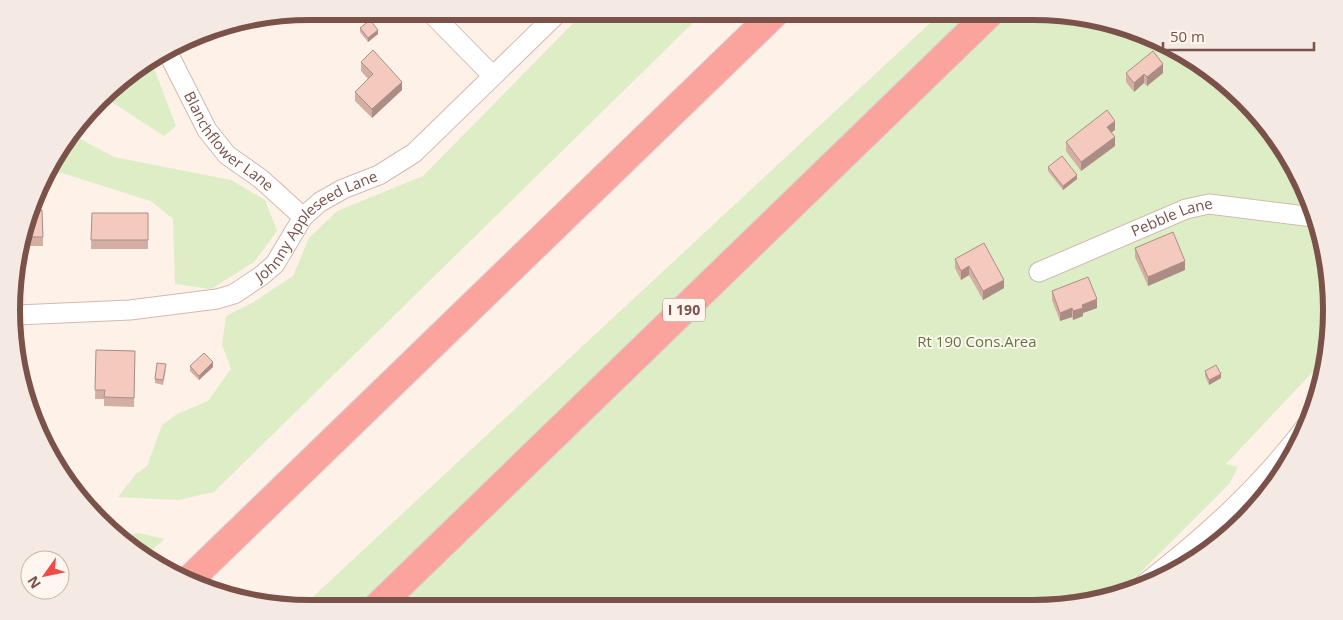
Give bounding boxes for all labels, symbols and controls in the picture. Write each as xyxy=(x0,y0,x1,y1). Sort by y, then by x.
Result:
scale bar xyxy=(1163,20,1314,52)
text: 50 m xyxy=(1170,26,1205,46)
street label: Blanchflower Lane xyxy=(180,88,279,195)
street label: Johnny Appleseed Lane xyxy=(249,166,380,287)
street label: Pebble Lane xyxy=(1128,193,1214,240)
road number: I 190 xyxy=(663,298,705,322)
park label: Rt 190 Cons.Area xyxy=(917,331,1037,351)
north arrow xyxy=(20,550,70,600)
text: N xyxy=(23,572,45,592)

